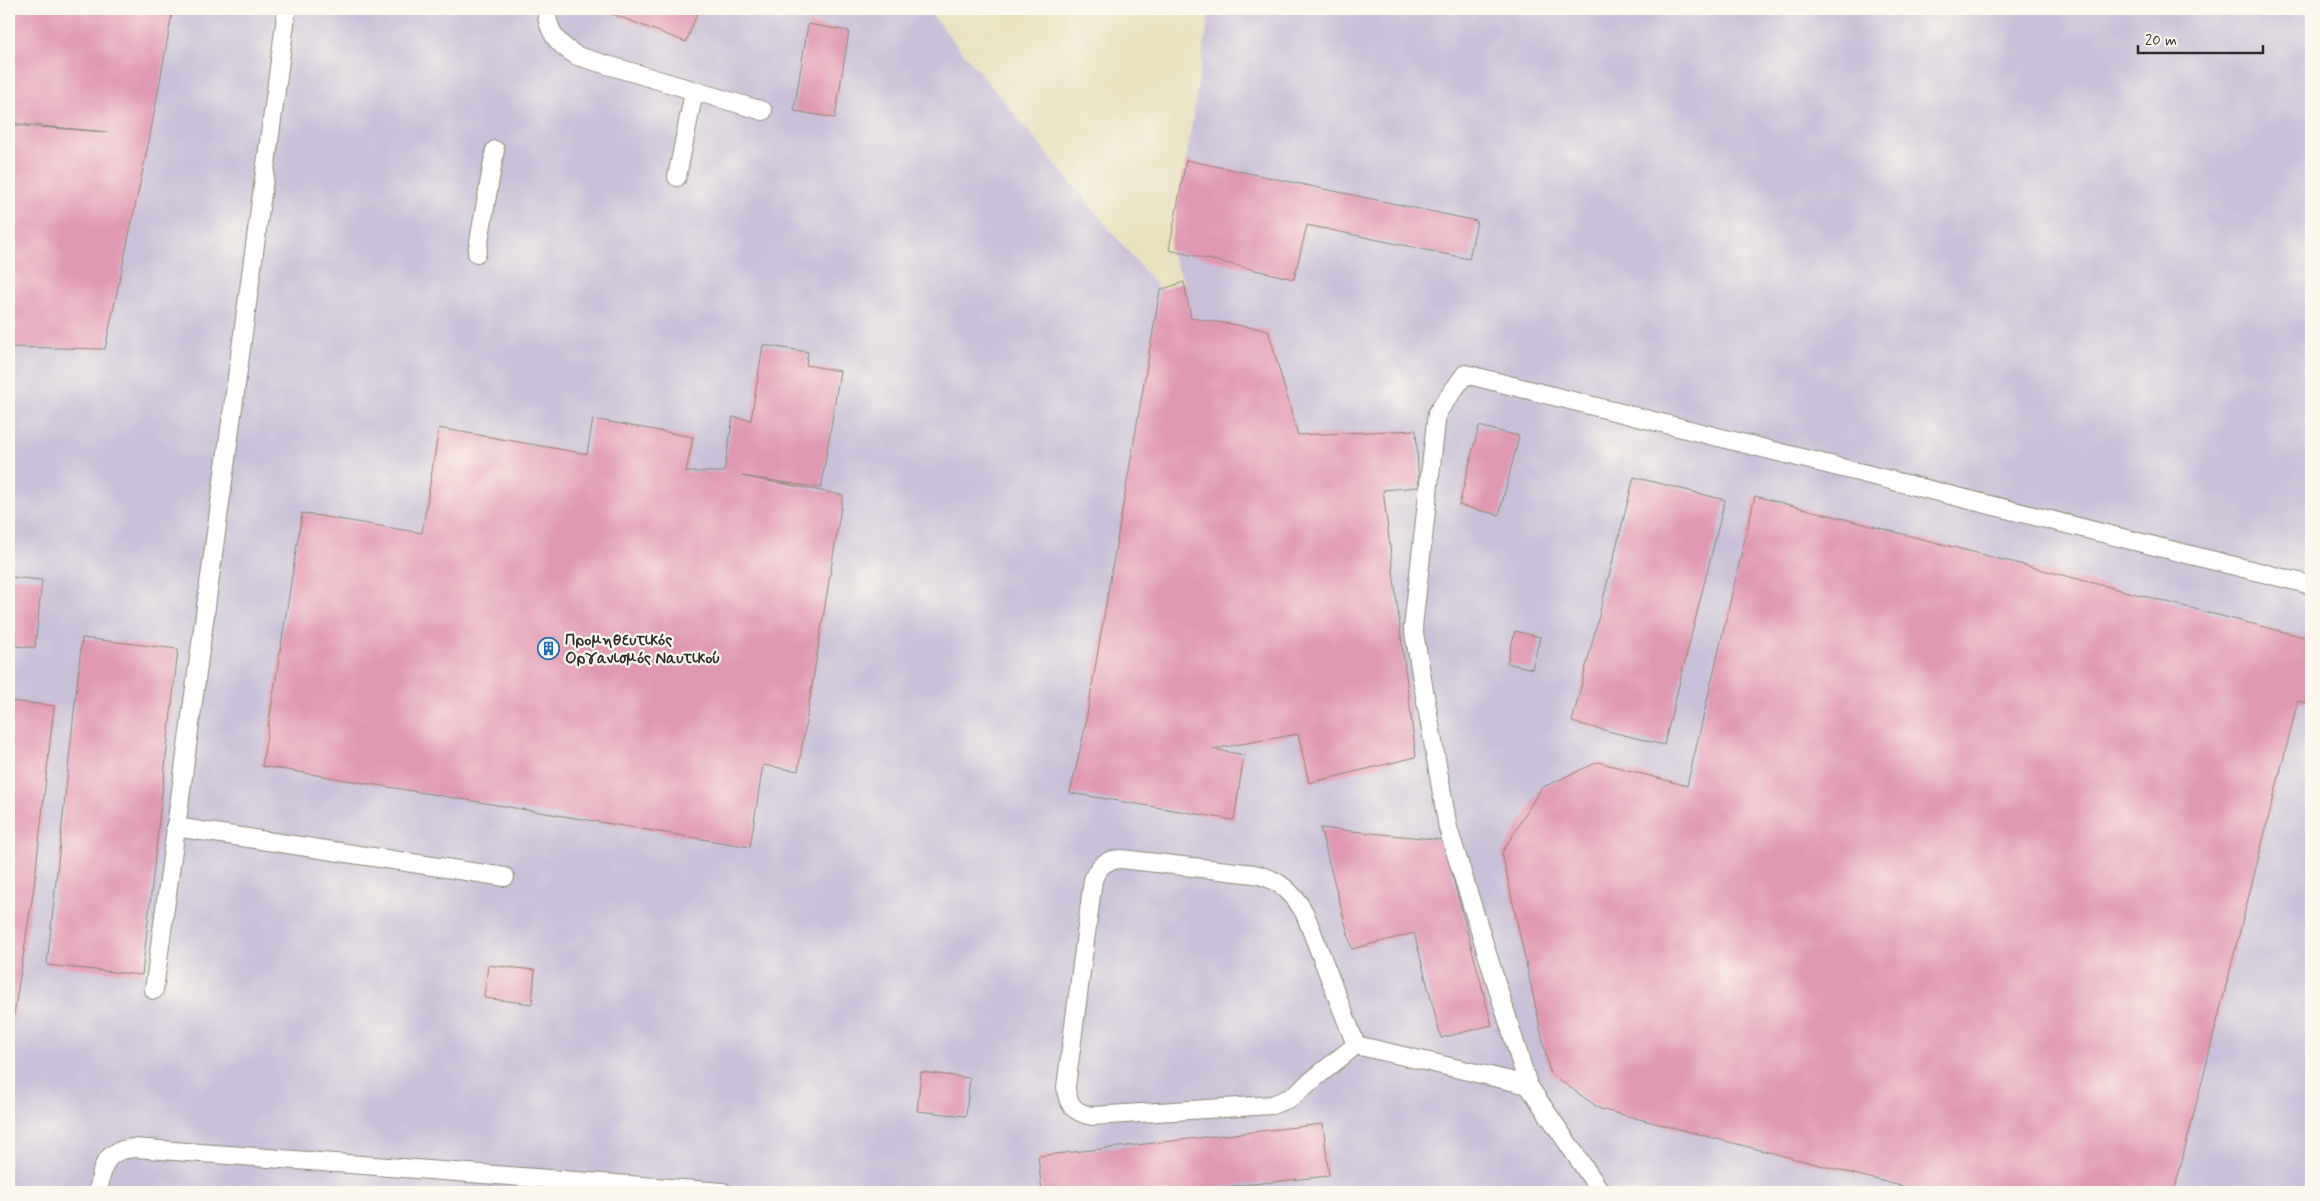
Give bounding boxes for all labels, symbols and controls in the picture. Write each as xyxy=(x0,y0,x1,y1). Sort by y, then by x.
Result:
scale bar xyxy=(2138,22,2262,54)
text: 20 m xyxy=(2145,31,2177,51)
place label: Προμηθευτικός Οργανισμός Ναυτικού xyxy=(565,630,720,669)
building icon: Προμηθευτικός Οργανισμός Ναυτικού xyxy=(537,637,561,661)

